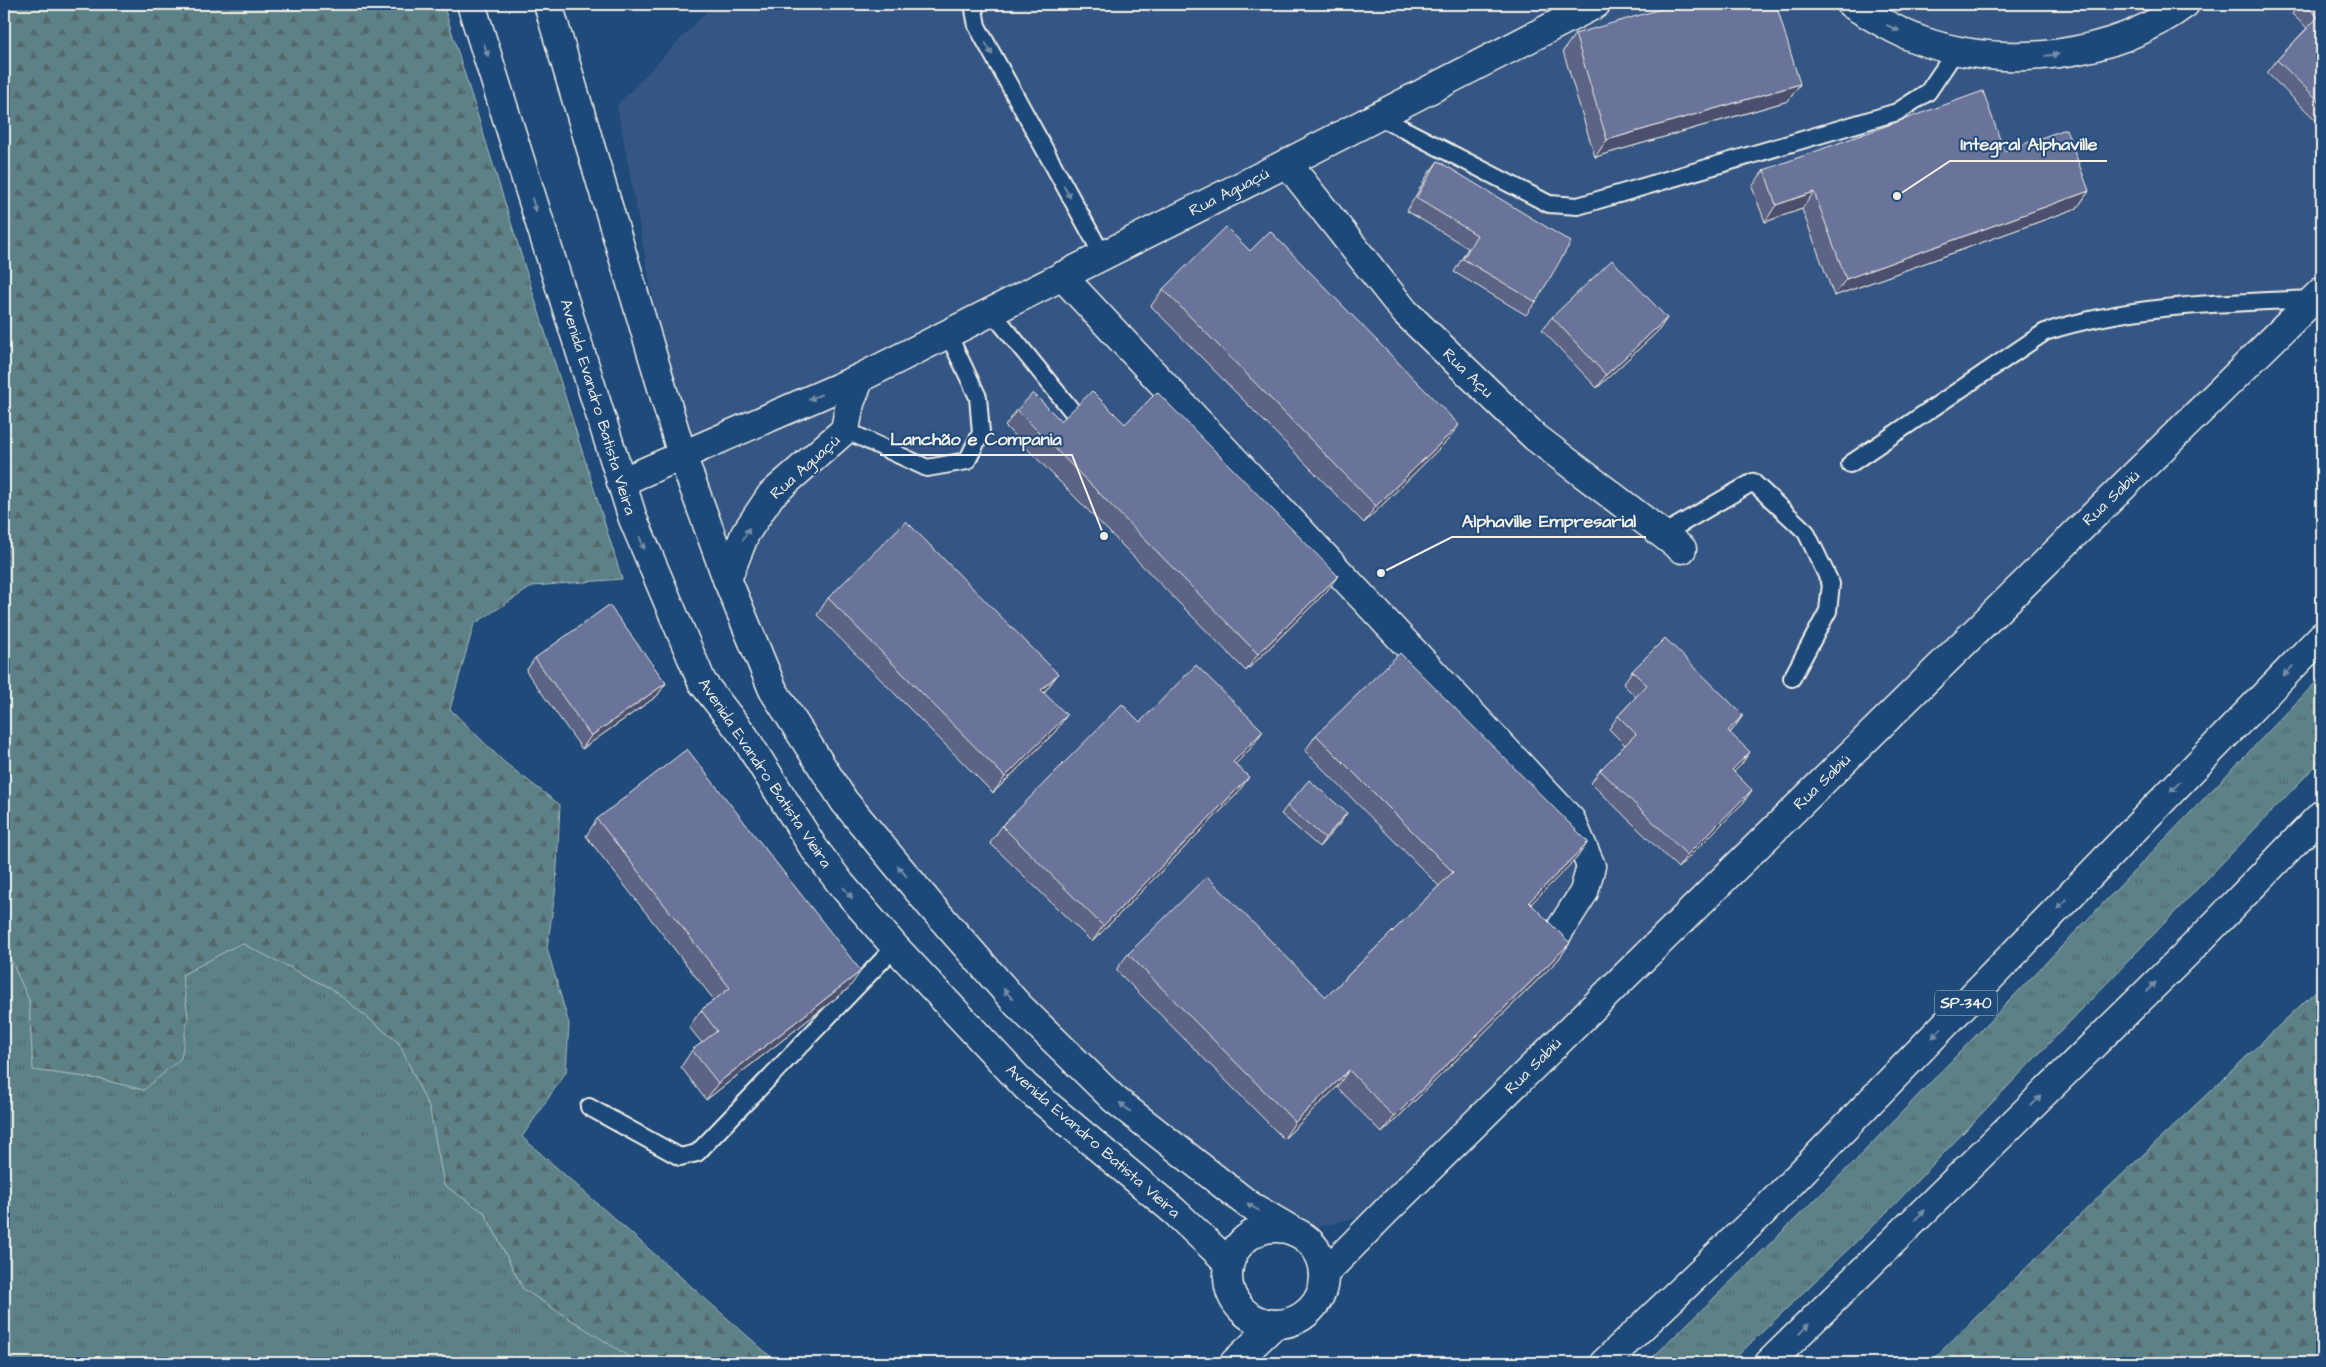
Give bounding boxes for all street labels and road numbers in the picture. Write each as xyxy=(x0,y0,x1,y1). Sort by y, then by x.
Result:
street label: Rua Aguaçú xyxy=(1185,162,1273,222)
street label: Avenida Evandro Batista Vieira xyxy=(555,296,641,518)
street label: Rua Açu xyxy=(1438,343,1498,403)
street label: Rua Aguaçú xyxy=(765,430,845,505)
street label: Rua Sabiú xyxy=(2077,465,2145,531)
street label: Avenida Evandro Batista Vieira xyxy=(693,674,837,872)
street label: Rua Sabiú xyxy=(1788,749,1856,815)
road number: SP-340 xyxy=(1935,990,1997,1016)
street label: Rua Sabiú xyxy=(1500,1033,1566,1099)
street label: Avenida Evandro Batista Vieira xyxy=(1001,1059,1185,1223)

